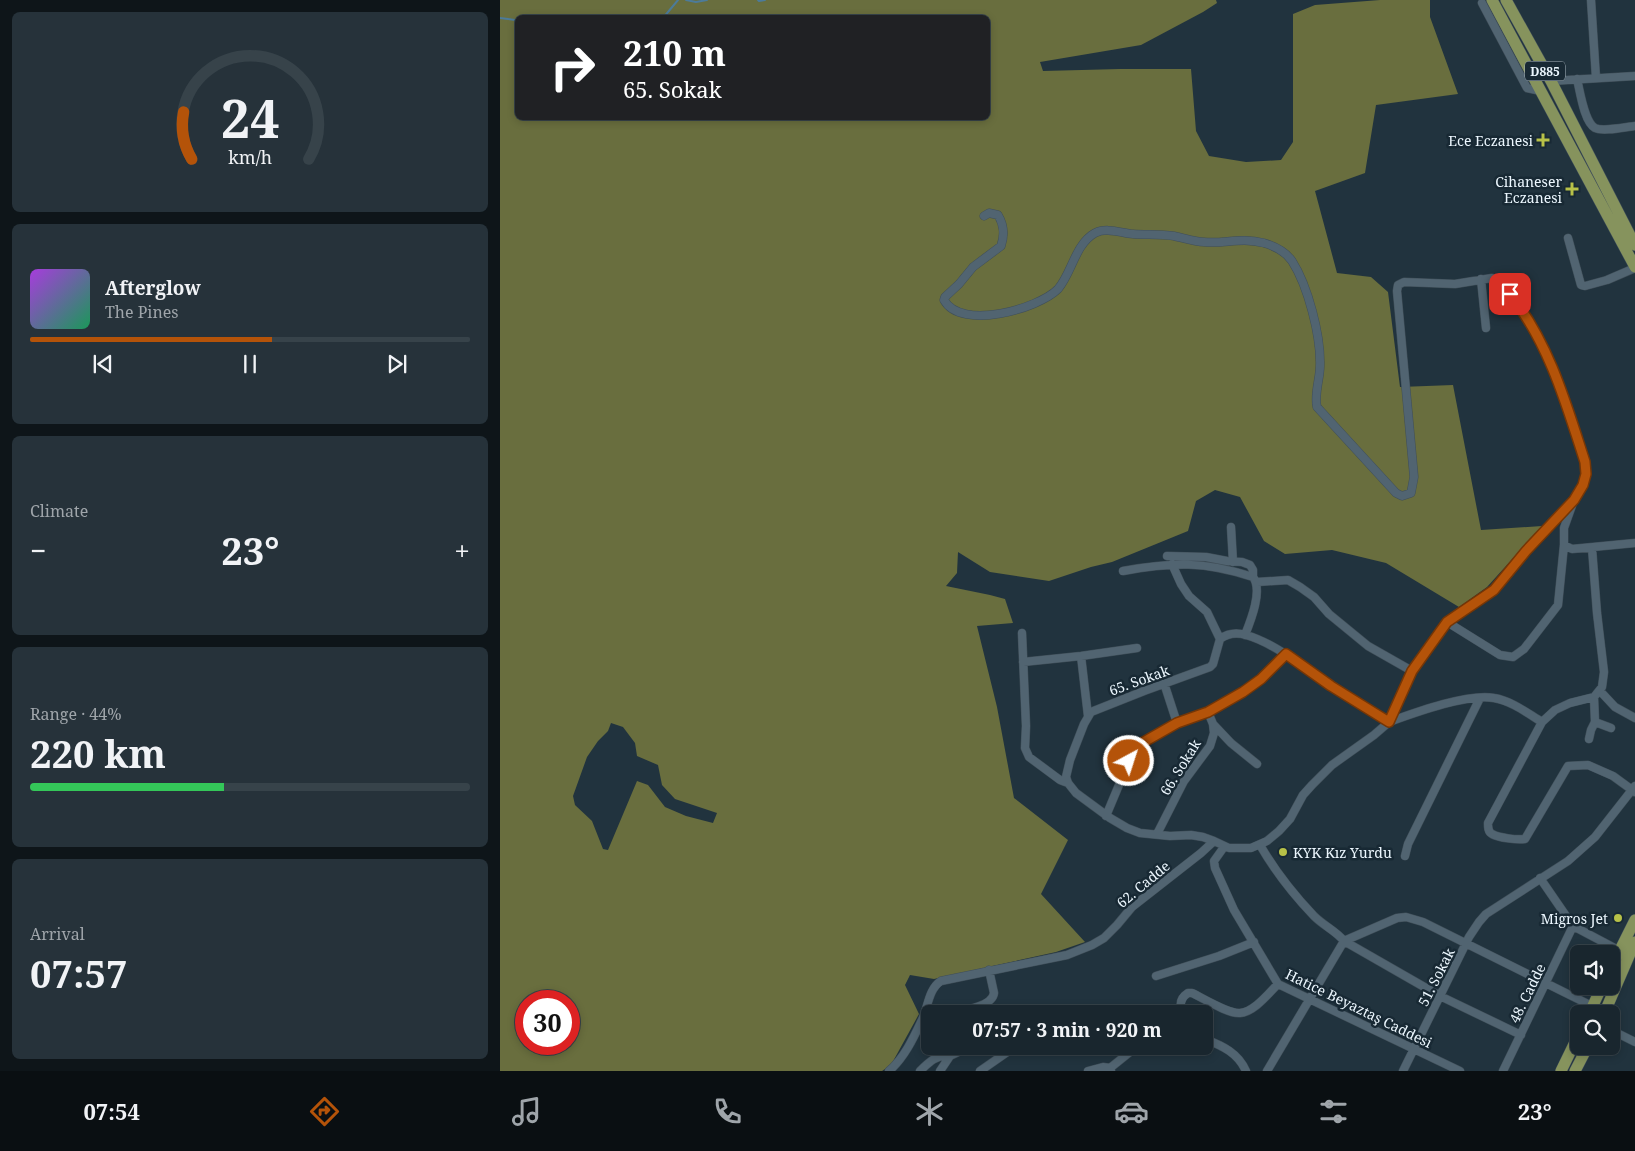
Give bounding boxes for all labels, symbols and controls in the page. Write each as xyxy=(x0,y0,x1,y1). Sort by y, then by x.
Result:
text: 210 m xyxy=(623,29,726,76)
icon: right xyxy=(540,35,605,100)
road number: D885 xyxy=(1525,61,1565,80)
text: 65. Sokak xyxy=(623,74,722,104)
text: 24 xyxy=(221,82,279,153)
place label: Ece Eczanesi xyxy=(1448,131,1534,150)
marker: Ece Eczanesi xyxy=(1537,134,1549,146)
text: km/h xyxy=(228,145,272,169)
place label: Cihaneser Eczanesi xyxy=(1495,172,1563,207)
marker: Cihaneser Eczanesi xyxy=(1566,183,1578,195)
pin xyxy=(1489,273,1531,315)
text: Afterglow xyxy=(105,275,201,301)
icon: arrive xyxy=(1496,280,1524,308)
text: The Pines xyxy=(105,301,179,323)
icon: previous xyxy=(89,350,117,378)
icon: pause xyxy=(236,350,264,378)
icon: next xyxy=(383,350,411,378)
text: Climate xyxy=(30,500,88,522)
text: 23° xyxy=(221,524,279,576)
text: − xyxy=(30,531,46,569)
text: + xyxy=(454,531,470,569)
street label: 65. Sokak xyxy=(1106,660,1172,700)
text: Range · 44% xyxy=(30,703,122,725)
text: 220 km xyxy=(30,727,166,779)
position arrow xyxy=(1102,734,1154,786)
street label: 66. Sokak xyxy=(1155,735,1205,799)
place label: KYK Kız Yurdu xyxy=(1293,843,1392,862)
marker: KYK Kız Yurdu xyxy=(1277,846,1289,858)
street label: 62. Cadde xyxy=(1112,856,1174,912)
place label: Migros Jet xyxy=(1541,909,1608,928)
marker: Migros Jet xyxy=(1612,912,1624,924)
text: Arrival xyxy=(30,923,85,945)
street label: 51. Sokak xyxy=(1413,944,1459,1009)
map controls xyxy=(1570,945,1620,1055)
button: sound xyxy=(1570,945,1620,995)
text: 07:57 xyxy=(30,947,127,999)
street label: 48. Cadde xyxy=(1504,960,1550,1026)
street label: Hatice Beyaztaş Caddesi xyxy=(1283,964,1436,1052)
speed limit sign: 30 xyxy=(515,990,580,1055)
button: search xyxy=(1570,1005,1620,1055)
text: 07:57 · 3 min · 920 m xyxy=(972,1017,1162,1043)
icon: directions xyxy=(307,1094,342,1129)
icon: music xyxy=(509,1094,544,1129)
icon: phone xyxy=(710,1094,745,1129)
icon: climate xyxy=(912,1094,947,1129)
icon: car xyxy=(1114,1094,1149,1129)
icon: filters xyxy=(1316,1094,1351,1129)
text: 07:54 xyxy=(83,1096,140,1126)
text: 23° xyxy=(1518,1096,1552,1126)

